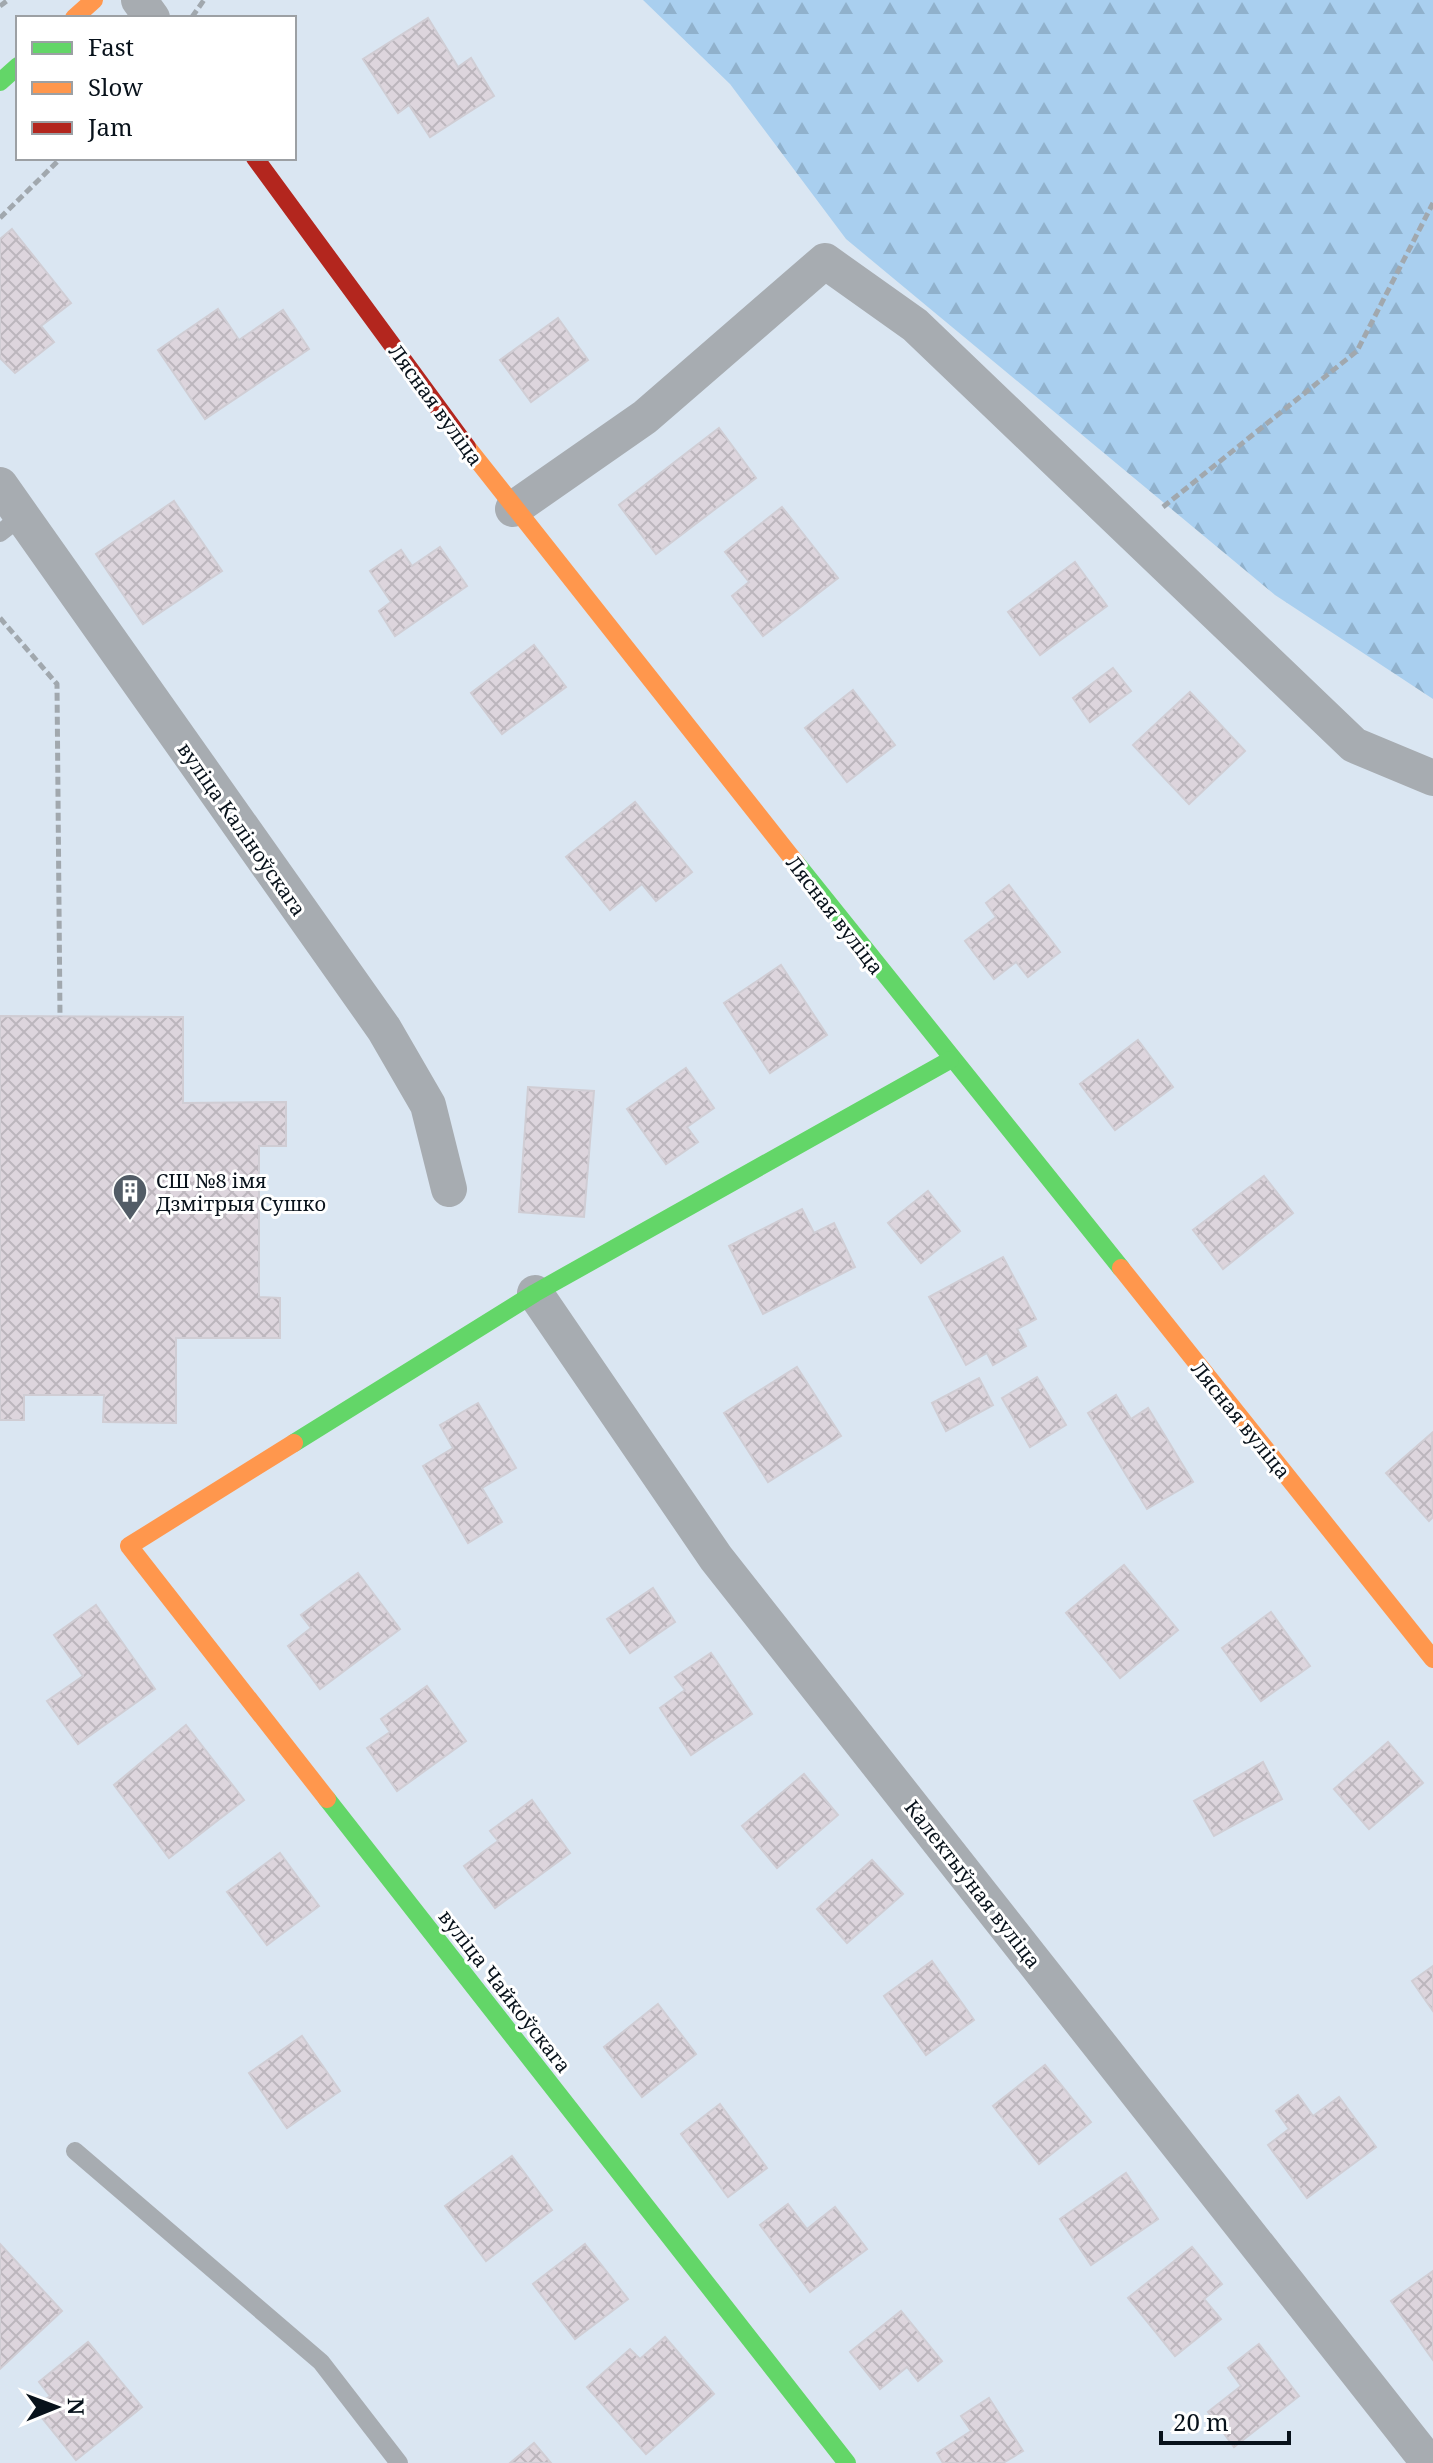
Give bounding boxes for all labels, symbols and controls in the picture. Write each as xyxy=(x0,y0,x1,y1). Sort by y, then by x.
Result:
legend xyxy=(16,16,296,160)
text: Fast xyxy=(88,30,134,63)
text: Slow xyxy=(88,70,143,103)
text: Jam xyxy=(87,110,133,143)
street label: Лясная вуліца xyxy=(383,339,489,471)
street label: вуліца Каліноўскага xyxy=(172,737,312,921)
street label: Лясная вуліца xyxy=(780,850,890,980)
place label: СШ №8 імя Дзмітрыя Сушко xyxy=(156,1167,326,1217)
building icon: СШ №8 імя Дзмітрыя Сушко xyxy=(111,1172,149,1222)
street label: Лясная вуліца xyxy=(1185,1356,1297,1484)
street label: Калектыўная вуліца xyxy=(899,1794,1047,1974)
street label: вуліца Чайкоўскага xyxy=(433,1904,577,2078)
north arrow xyxy=(16,2367,96,2447)
scale bar xyxy=(1161,2395,1289,2445)
text: N xyxy=(62,2398,92,2416)
text: 20 m xyxy=(1173,2405,1229,2438)

